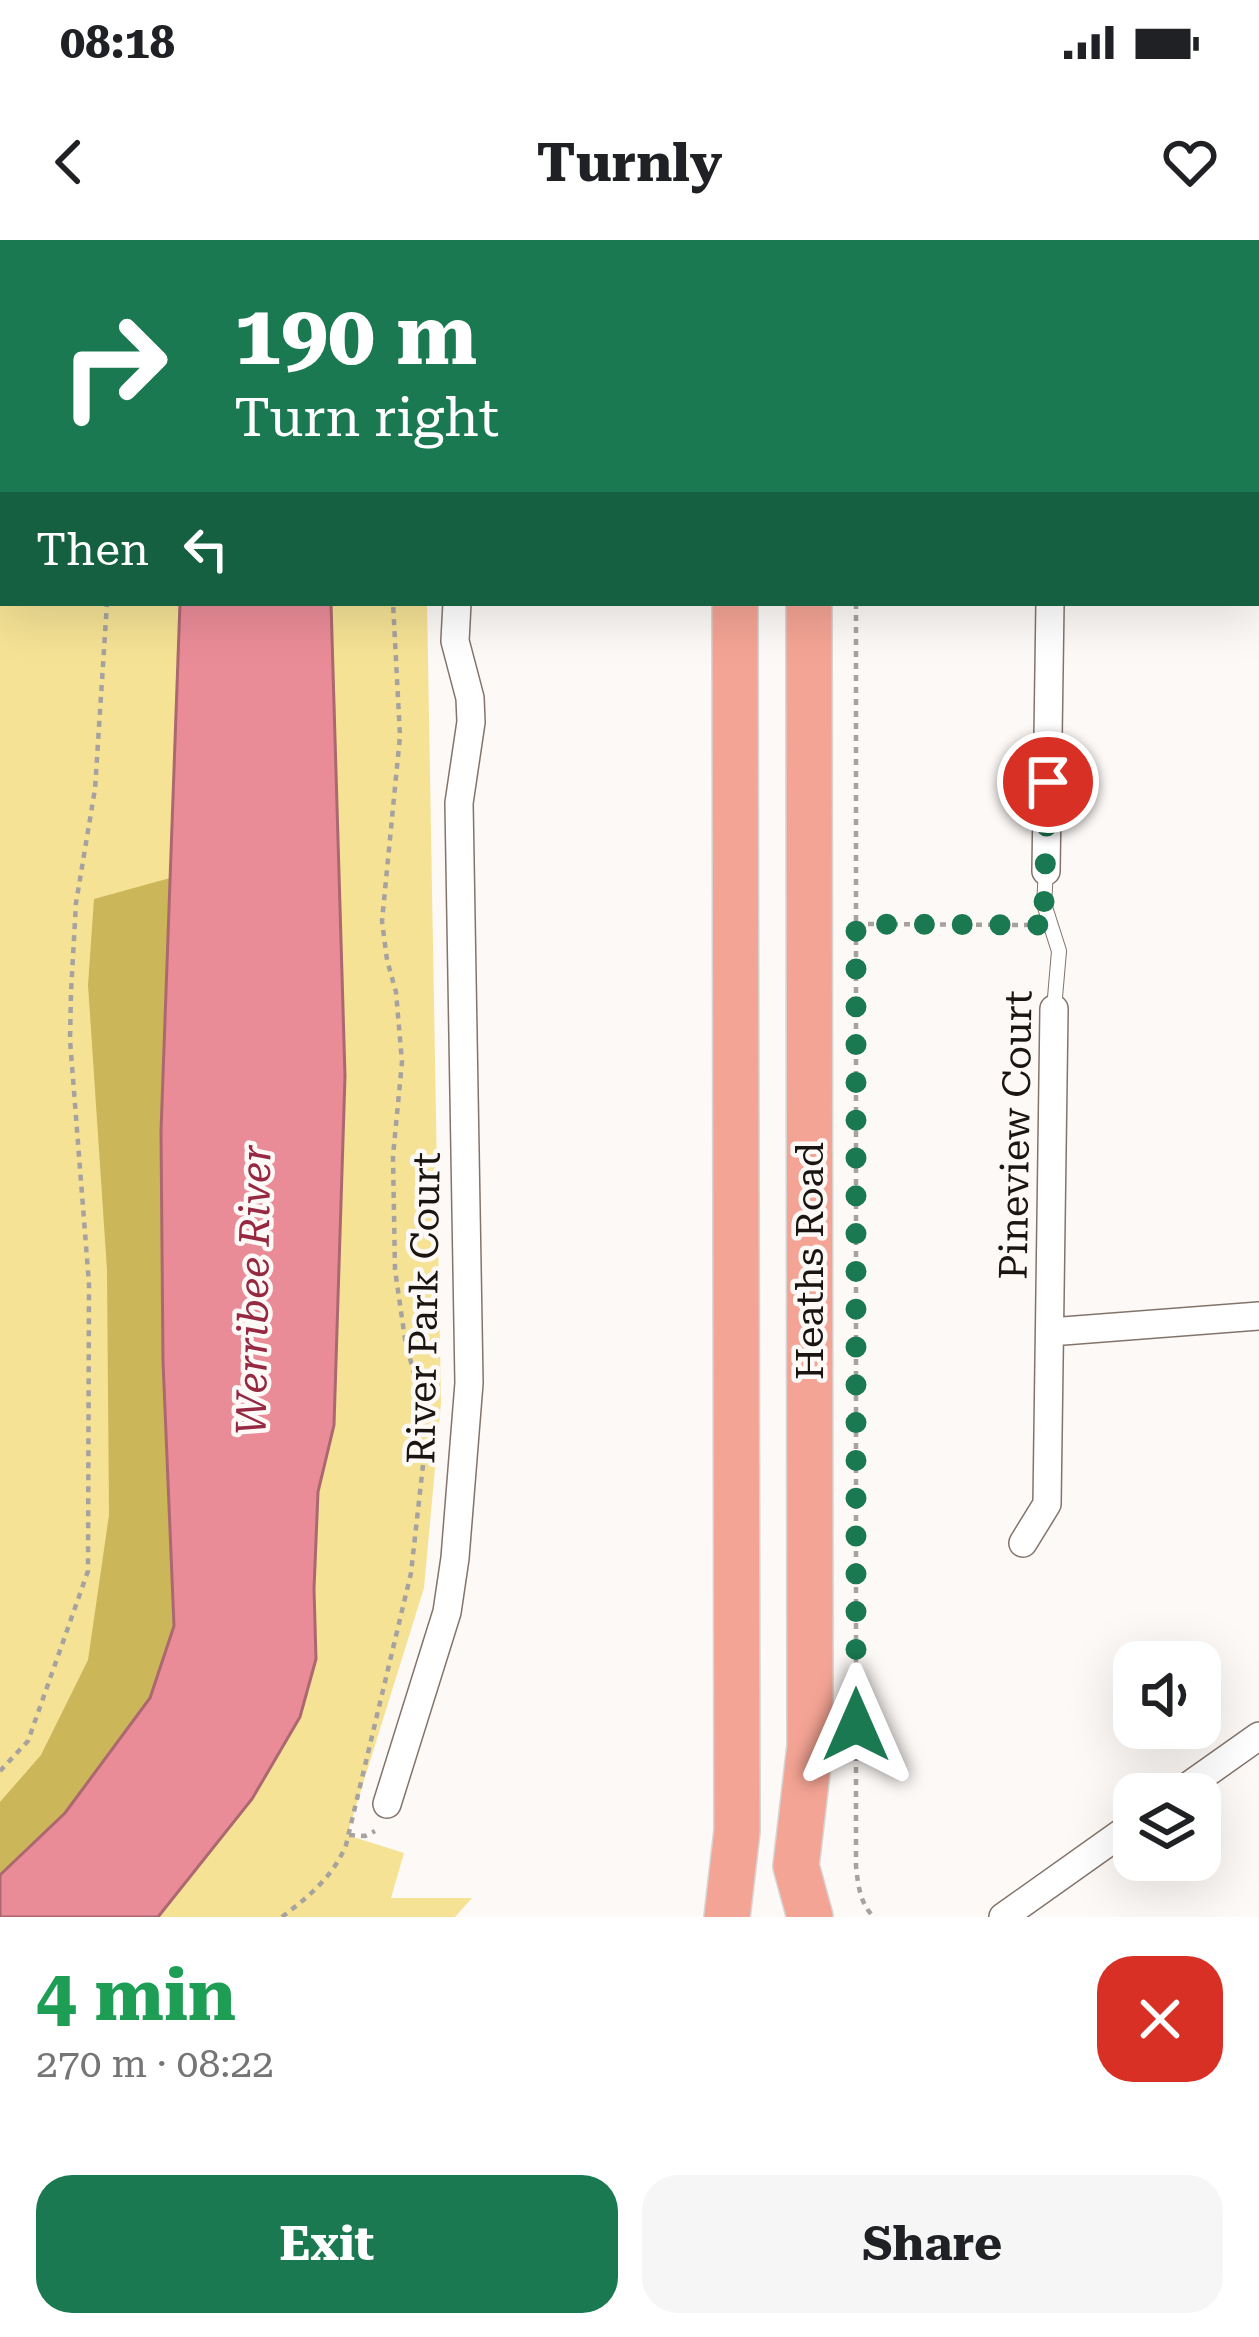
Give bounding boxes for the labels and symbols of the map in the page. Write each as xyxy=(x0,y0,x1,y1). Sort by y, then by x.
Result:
pin xyxy=(997,731,1099,833)
street label: Pineview Court xyxy=(990,990,1042,1280)
street label: Heaths Road xyxy=(787,1142,833,1380)
water label: Werribee River xyxy=(226,1144,281,1436)
street label: River Park Court xyxy=(398,1152,450,1464)
position arrow xyxy=(793,1662,919,1788)

